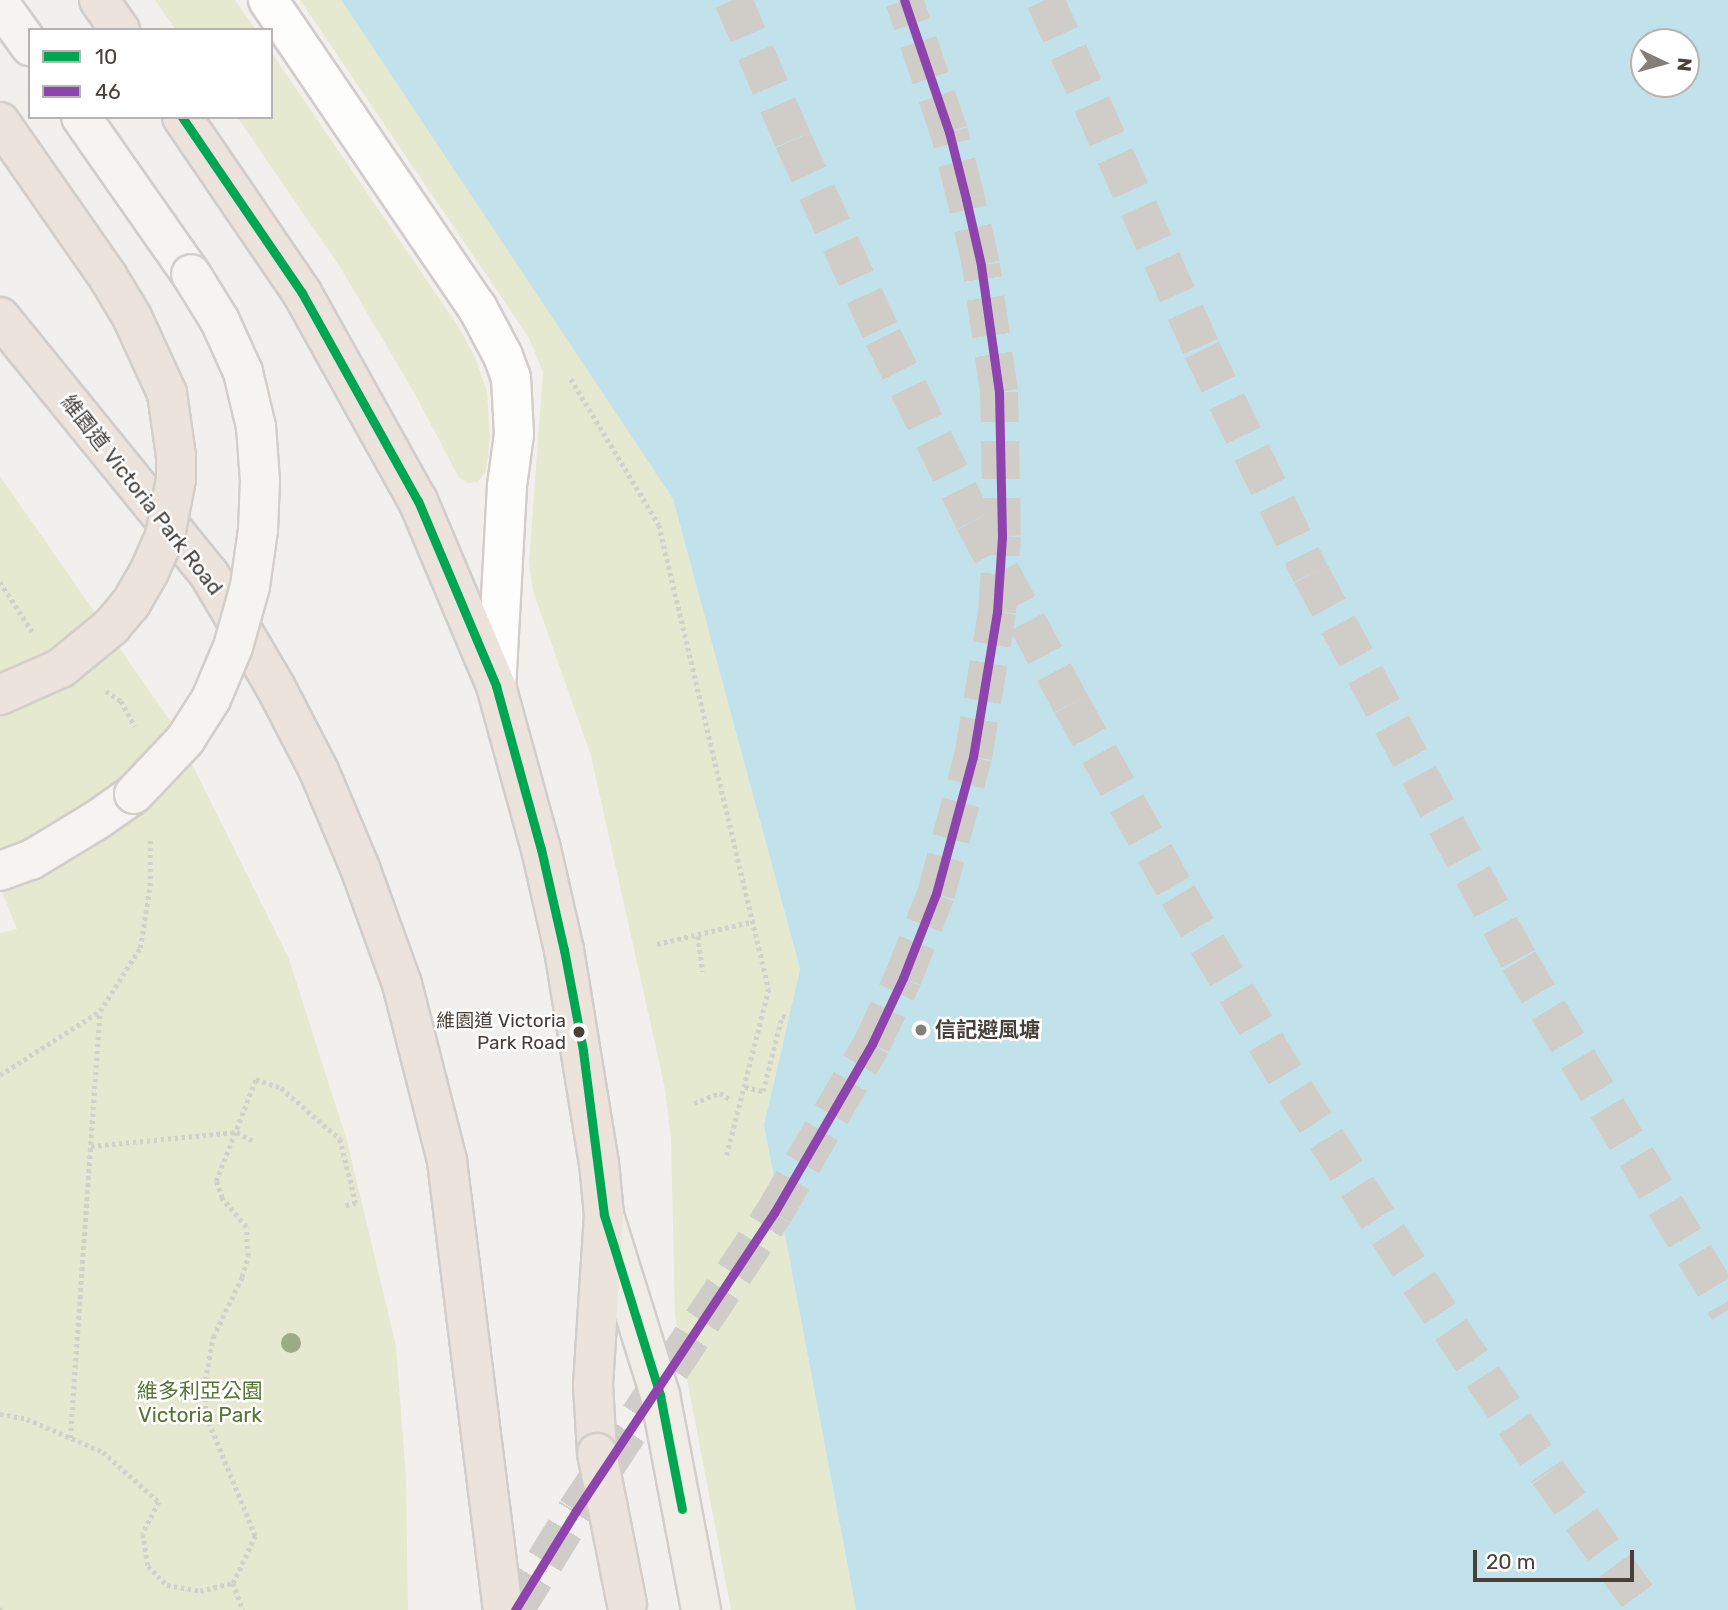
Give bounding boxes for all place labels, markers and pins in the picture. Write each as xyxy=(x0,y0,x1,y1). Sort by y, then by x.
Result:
place label: 維園道 Victoria Park Road xyxy=(436,1010,566,1054)
place label: 信記避風塘 xyxy=(935,1017,1040,1043)
marker: 信記避風塘 xyxy=(913,1022,929,1038)
marker: 維園道 Victoria Park Road xyxy=(572,1025,586,1039)

